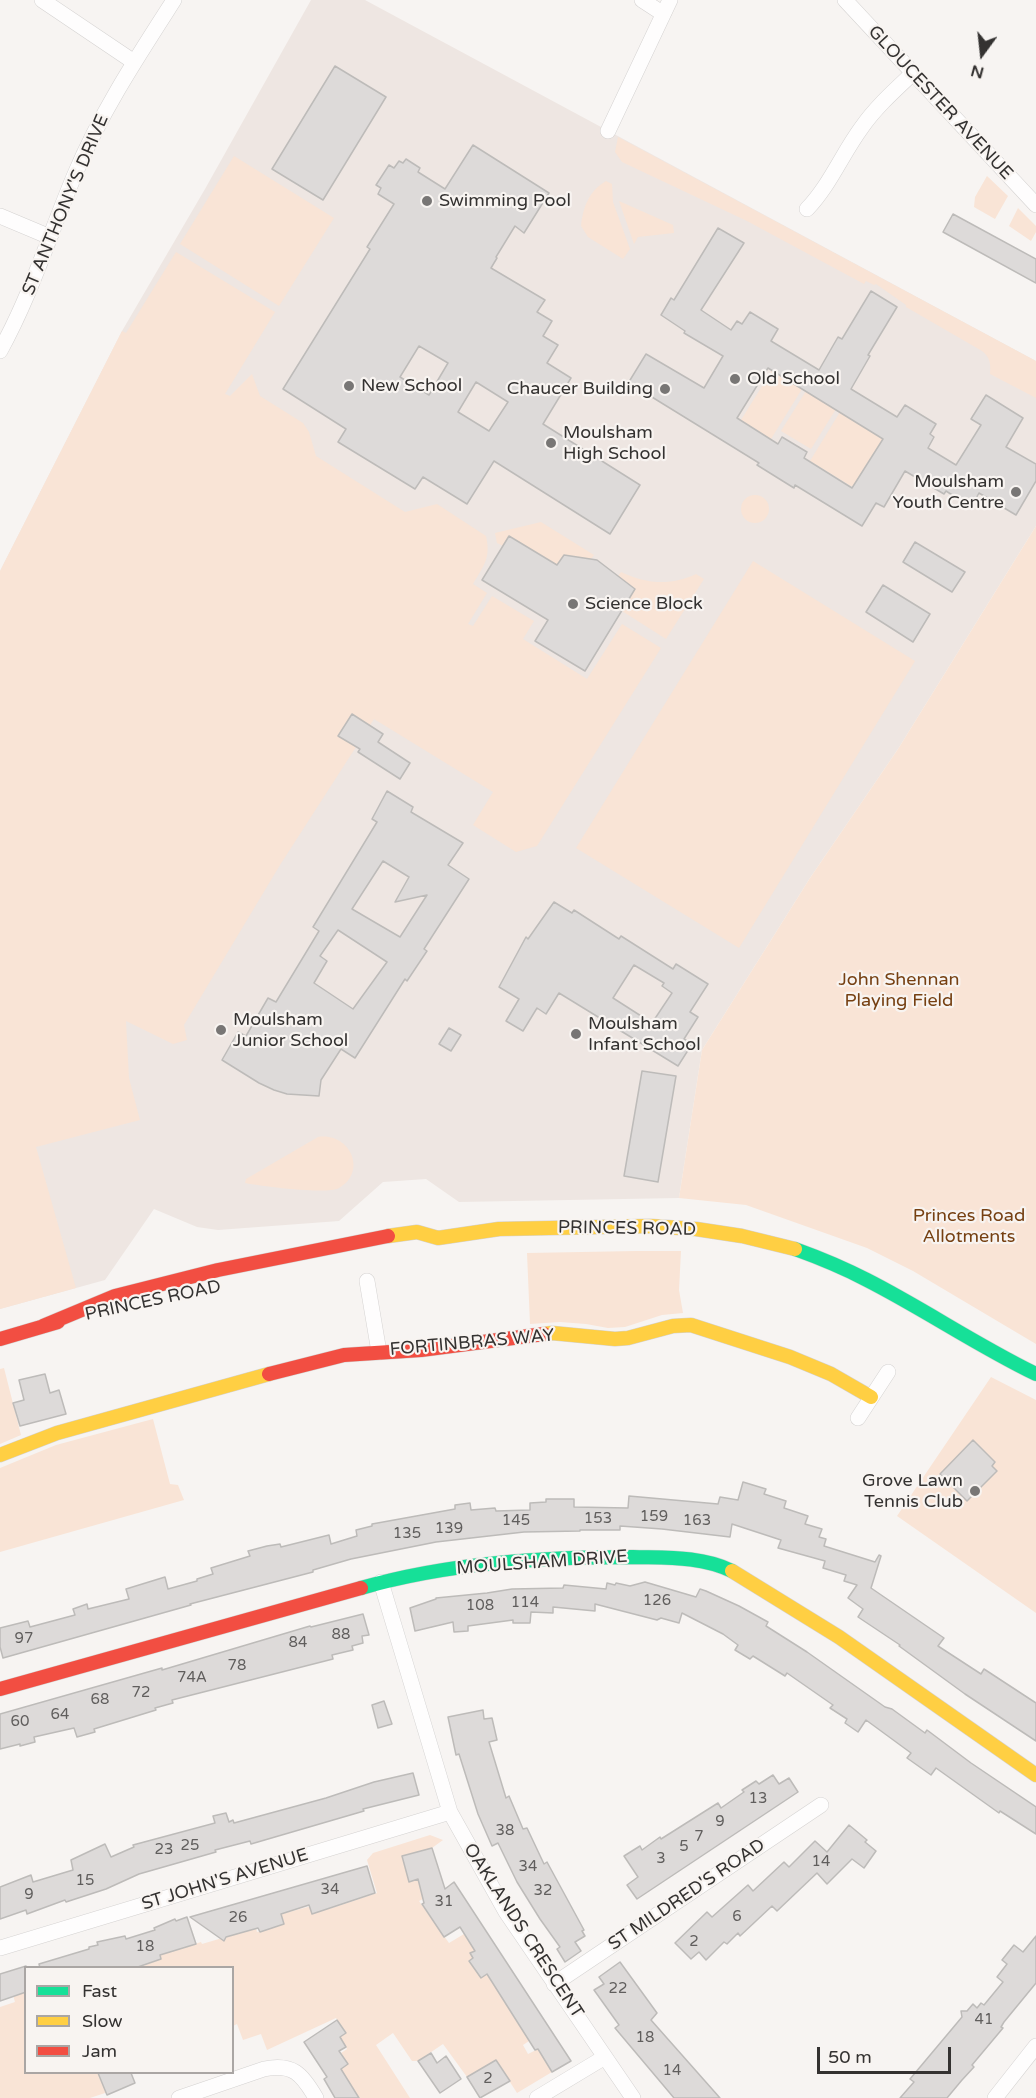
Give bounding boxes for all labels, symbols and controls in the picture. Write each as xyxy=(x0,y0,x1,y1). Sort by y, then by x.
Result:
street label: GLOUCESTER AVENUE xyxy=(863,21,1017,185)
north arrow xyxy=(952,24,1012,84)
street label: ST ANTHONY'S DRIVE xyxy=(18,111,114,299)
place label: Swimming Pool xyxy=(439,190,571,212)
marker: Swimming Pool xyxy=(420,194,434,208)
place label: Old School xyxy=(747,368,840,390)
marker: Old School xyxy=(728,372,742,386)
place label: New School xyxy=(361,375,462,397)
place label: Chaucer Building xyxy=(507,378,653,400)
marker: New School xyxy=(342,379,356,393)
marker: Chaucer Building xyxy=(658,382,672,396)
place label: Moulsham High School xyxy=(563,422,666,464)
marker: Moulsham High School xyxy=(544,436,558,450)
place label: Moulsham Youth Centre xyxy=(893,471,1004,514)
marker: Moulsham Youth Centre xyxy=(1009,485,1023,499)
place label: Science Block xyxy=(585,593,703,615)
marker: Science Block xyxy=(566,597,580,611)
park label: John Shennan Playing Field xyxy=(838,969,960,1012)
place label: Moulsham Junior School xyxy=(233,1009,348,1052)
place label: Moulsham Infant School xyxy=(588,1013,701,1056)
marker: Moulsham Junior School xyxy=(214,1023,228,1037)
marker: Moulsham Infant School xyxy=(569,1027,583,1041)
park label: Princes Road Allotments xyxy=(913,1205,1025,1248)
street label: PRINCES ROAD xyxy=(558,1217,696,1241)
street label: PRINCES ROAD xyxy=(83,1276,223,1326)
street label: FORTINBRAS WAY xyxy=(389,1325,555,1361)
place label: Grove Lawn Tennis Club xyxy=(862,1470,963,1512)
marker: Grove Lawn Tennis Club xyxy=(968,1484,982,1498)
house number: 159 xyxy=(640,1508,668,1526)
house number: 153 xyxy=(584,1510,612,1528)
house number: 145 xyxy=(502,1512,530,1530)
house number: 163 xyxy=(683,1512,711,1530)
house number: 139 xyxy=(435,1520,463,1538)
house number: 135 xyxy=(393,1525,421,1543)
street label: MOULSHAM DRIVE xyxy=(456,1546,628,1580)
house number: 126 xyxy=(643,1592,671,1610)
house number: 114 xyxy=(511,1594,539,1612)
house number: 108 xyxy=(466,1597,494,1615)
house number: 88 xyxy=(332,1626,350,1644)
house number: 97 xyxy=(15,1630,33,1648)
house number: 84 xyxy=(289,1634,307,1652)
house number: 78 xyxy=(228,1657,246,1675)
house number: 74A xyxy=(177,1669,207,1687)
house number: 72 xyxy=(132,1684,150,1702)
house number: 68 xyxy=(91,1691,109,1709)
house number: 64 xyxy=(51,1706,69,1724)
house number: 60 xyxy=(11,1713,29,1731)
house number: 13 xyxy=(749,1790,767,1808)
house number: 9 xyxy=(715,1813,725,1831)
house number: 38 xyxy=(496,1822,514,1840)
house number: 7 xyxy=(694,1828,704,1846)
street label: ST MILDRED'S ROAD xyxy=(605,1835,769,1955)
house number: 25 xyxy=(181,1837,199,1855)
house number: 5 xyxy=(679,1838,689,1856)
street label: OAKLANDS CRESCENT xyxy=(458,1839,588,2023)
house number: 23 xyxy=(155,1841,173,1859)
street label: ST JOHN'S AVENUE xyxy=(139,1844,311,1916)
house number: 3 xyxy=(656,1850,666,1868)
house number: 14 xyxy=(812,1853,830,1871)
house number: 34 xyxy=(519,1858,537,1876)
house number: 15 xyxy=(76,1872,94,1890)
house number: 34 xyxy=(321,1881,339,1899)
house number: 32 xyxy=(534,1882,552,1900)
house number: 9 xyxy=(24,1886,34,1904)
house number: 31 xyxy=(435,1893,453,1911)
house number: 6 xyxy=(732,1908,742,1926)
house number: 26 xyxy=(229,1909,247,1927)
house number: 2 xyxy=(689,1933,699,1951)
house number: 18 xyxy=(136,1938,154,1956)
legend xyxy=(24,1966,234,2074)
text: Fast xyxy=(82,1980,117,2002)
house number: 22 xyxy=(609,1980,627,1998)
text: Slow xyxy=(82,2010,123,2032)
house number: 41 xyxy=(975,2011,993,2029)
house number: 18 xyxy=(636,2029,654,2047)
scale bar xyxy=(820,2035,954,2073)
text: Jam xyxy=(82,2040,117,2062)
text: 50 m xyxy=(828,2046,872,2068)
house number: 14 xyxy=(663,2062,681,2080)
house number: 2 xyxy=(483,2070,493,2088)

